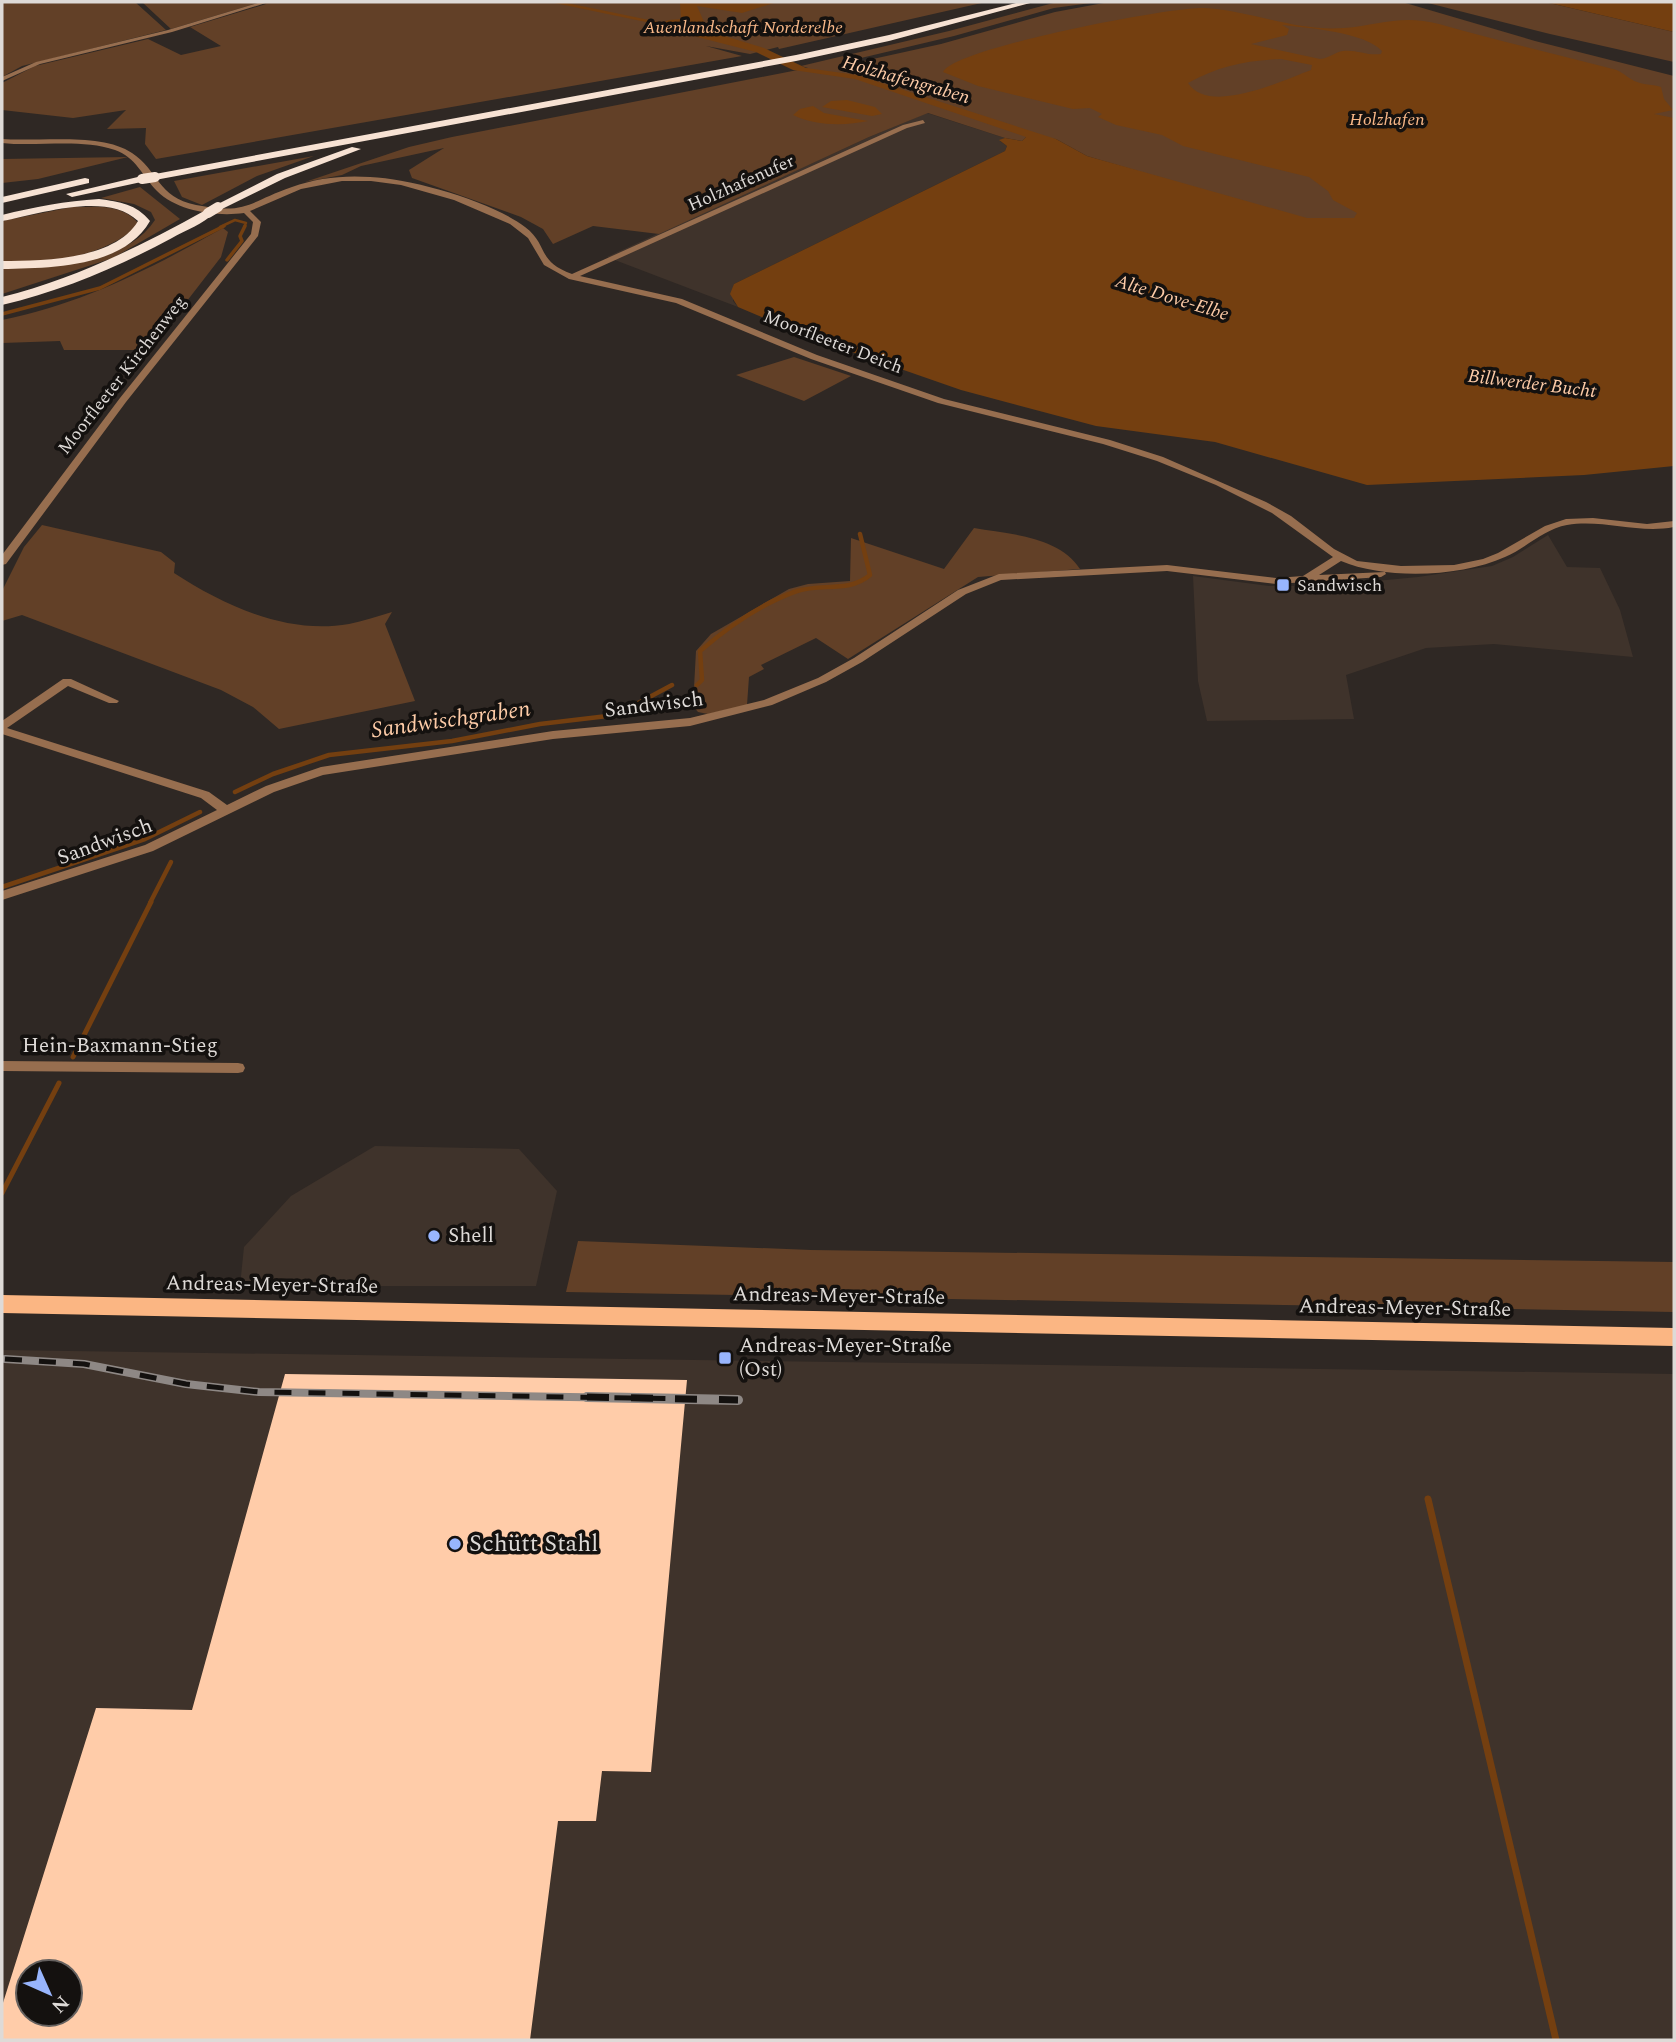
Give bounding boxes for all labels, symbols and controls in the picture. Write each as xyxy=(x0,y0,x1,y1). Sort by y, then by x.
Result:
park label: Auenlandschaft Norderelbe xyxy=(642,14,843,41)
water label: Holzhafengraben xyxy=(839,48,973,112)
park label: Holzhafen xyxy=(1349,106,1425,133)
street label: Holzhafenufer xyxy=(683,147,799,219)
water label: Alte Dove-Elbe xyxy=(1111,267,1232,329)
street label: Moorfleeter Kirchenweg xyxy=(51,290,193,460)
street label: Moorfleeter Deich xyxy=(759,303,907,381)
water label: Billwerder Bucht xyxy=(1466,362,1599,406)
place label: Sandwisch xyxy=(1297,572,1382,599)
marker: Sandwisch xyxy=(1275,577,1291,593)
street label: Sandwisch xyxy=(603,683,705,727)
water label: Sandwischgraben xyxy=(369,692,533,748)
street label: Sandwisch xyxy=(53,810,157,874)
street label: Hein-Baxmann-Stieg xyxy=(22,1030,218,1062)
place label: Shell xyxy=(448,1220,494,1252)
marker: Shell xyxy=(426,1228,442,1244)
street label: Andreas-Meyer-Straße xyxy=(165,1267,379,1303)
street label: Andreas-Meyer-Straße xyxy=(732,1278,946,1314)
street label: Andreas-Meyer-Straße xyxy=(1298,1290,1512,1326)
place label: Andreas-Meyer-Straße (Ost) xyxy=(739,1330,952,1386)
marker: Andreas-Meyer-Straße (Ost) xyxy=(717,1350,733,1366)
place label: Schütt Stahl xyxy=(469,1526,598,1562)
marker: Schütt Stahl xyxy=(447,1536,463,1552)
north arrow xyxy=(14,1958,84,2028)
text: N xyxy=(44,1988,76,2020)

